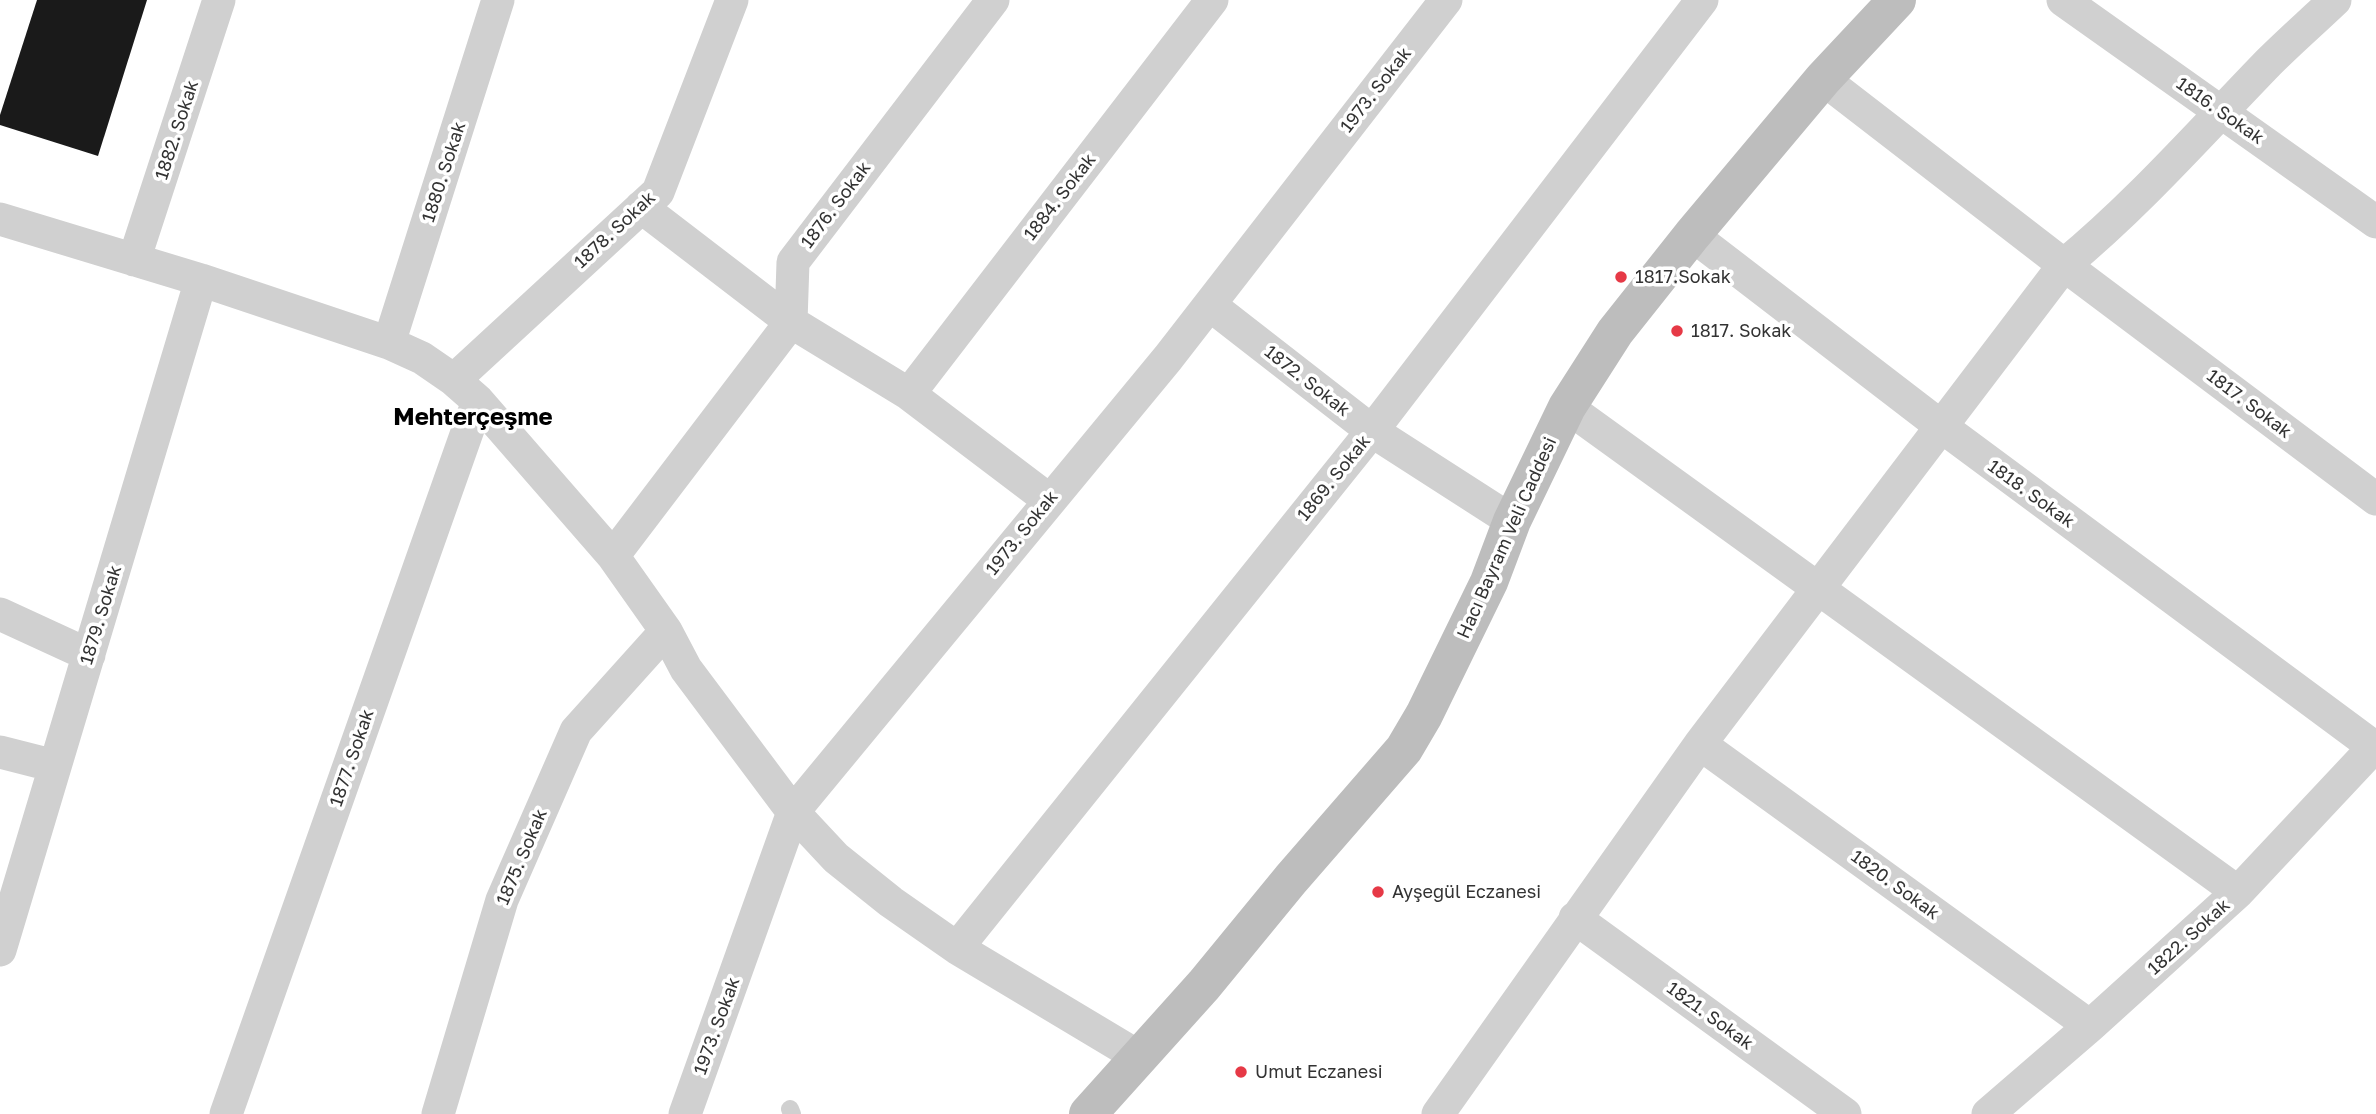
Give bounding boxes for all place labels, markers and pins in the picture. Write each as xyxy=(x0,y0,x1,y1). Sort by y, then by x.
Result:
place label: 1817.Sokak xyxy=(1635,266,1731,288)
marker: 1817.Sokak xyxy=(1613,269,1629,285)
place label: 1817. Sokak xyxy=(1691,320,1792,342)
marker: 1817. Sokak xyxy=(1669,323,1685,339)
place label: Ayşegül Eczanesi xyxy=(1392,881,1541,903)
marker: Ayşegül Eczanesi xyxy=(1370,884,1386,900)
place label: Umut Eczanesi xyxy=(1255,1061,1382,1083)
marker: Umut Eczanesi xyxy=(1233,1064,1249,1080)

